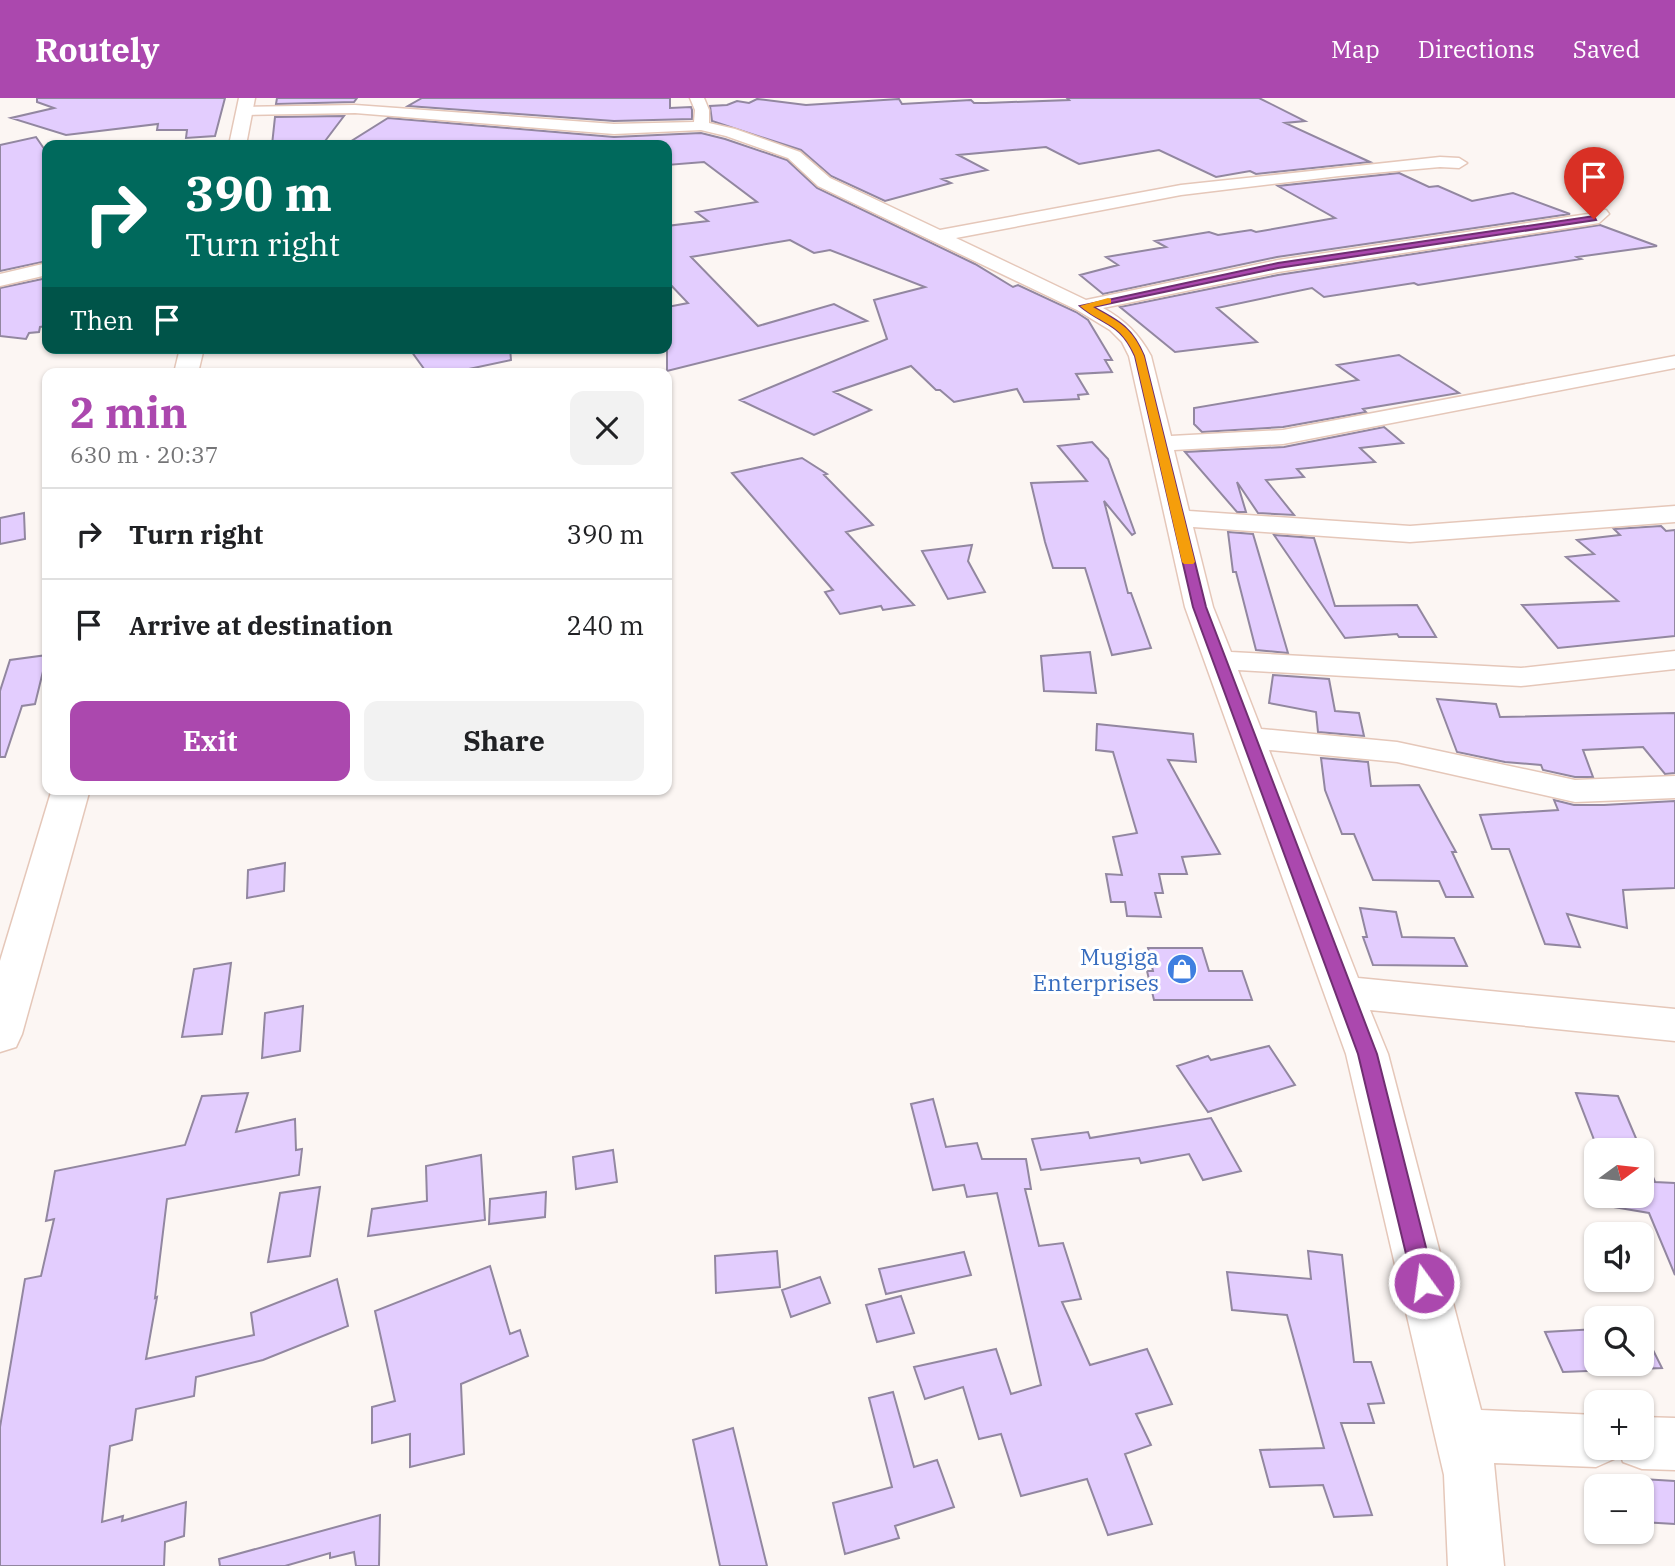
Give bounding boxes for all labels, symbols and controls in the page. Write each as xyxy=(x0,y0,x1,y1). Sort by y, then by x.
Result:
text: Routely xyxy=(35,28,160,71)
text: Map xyxy=(1331,33,1380,65)
text: Directions xyxy=(1418,33,1535,65)
text: Saved xyxy=(1573,33,1640,65)
pin xyxy=(1564,147,1624,219)
icon: arrive xyxy=(1575,158,1613,196)
text: 390 m xyxy=(185,161,332,224)
icon: right xyxy=(70,168,161,259)
text: Turn right xyxy=(185,223,340,265)
icon: arrive xyxy=(148,301,186,339)
text: Then xyxy=(70,303,134,337)
text: 2 min xyxy=(70,385,188,440)
button: close xyxy=(570,391,644,465)
text: 630 m · 20:37 xyxy=(70,439,219,469)
icon: right xyxy=(70,515,108,553)
text: Turn right xyxy=(129,517,263,551)
text: 390 m xyxy=(566,517,644,551)
icon: arrive xyxy=(70,606,108,644)
text: Arrive at destination xyxy=(129,608,393,642)
text: 240 m xyxy=(566,608,644,642)
button: Exit xyxy=(70,701,350,781)
button: Share xyxy=(364,701,644,781)
place label: Mugiga Enterprises xyxy=(1033,941,1159,997)
shop icon: Mugiga Enterprises xyxy=(1165,952,1199,986)
north arrow xyxy=(1584,1138,1654,1208)
map controls xyxy=(1584,1138,1654,1544)
button: sound xyxy=(1584,1222,1654,1292)
position arrow xyxy=(1387,1246,1461,1320)
button: search xyxy=(1584,1306,1654,1376)
button: + xyxy=(1584,1390,1654,1460)
button: − xyxy=(1584,1474,1654,1544)

